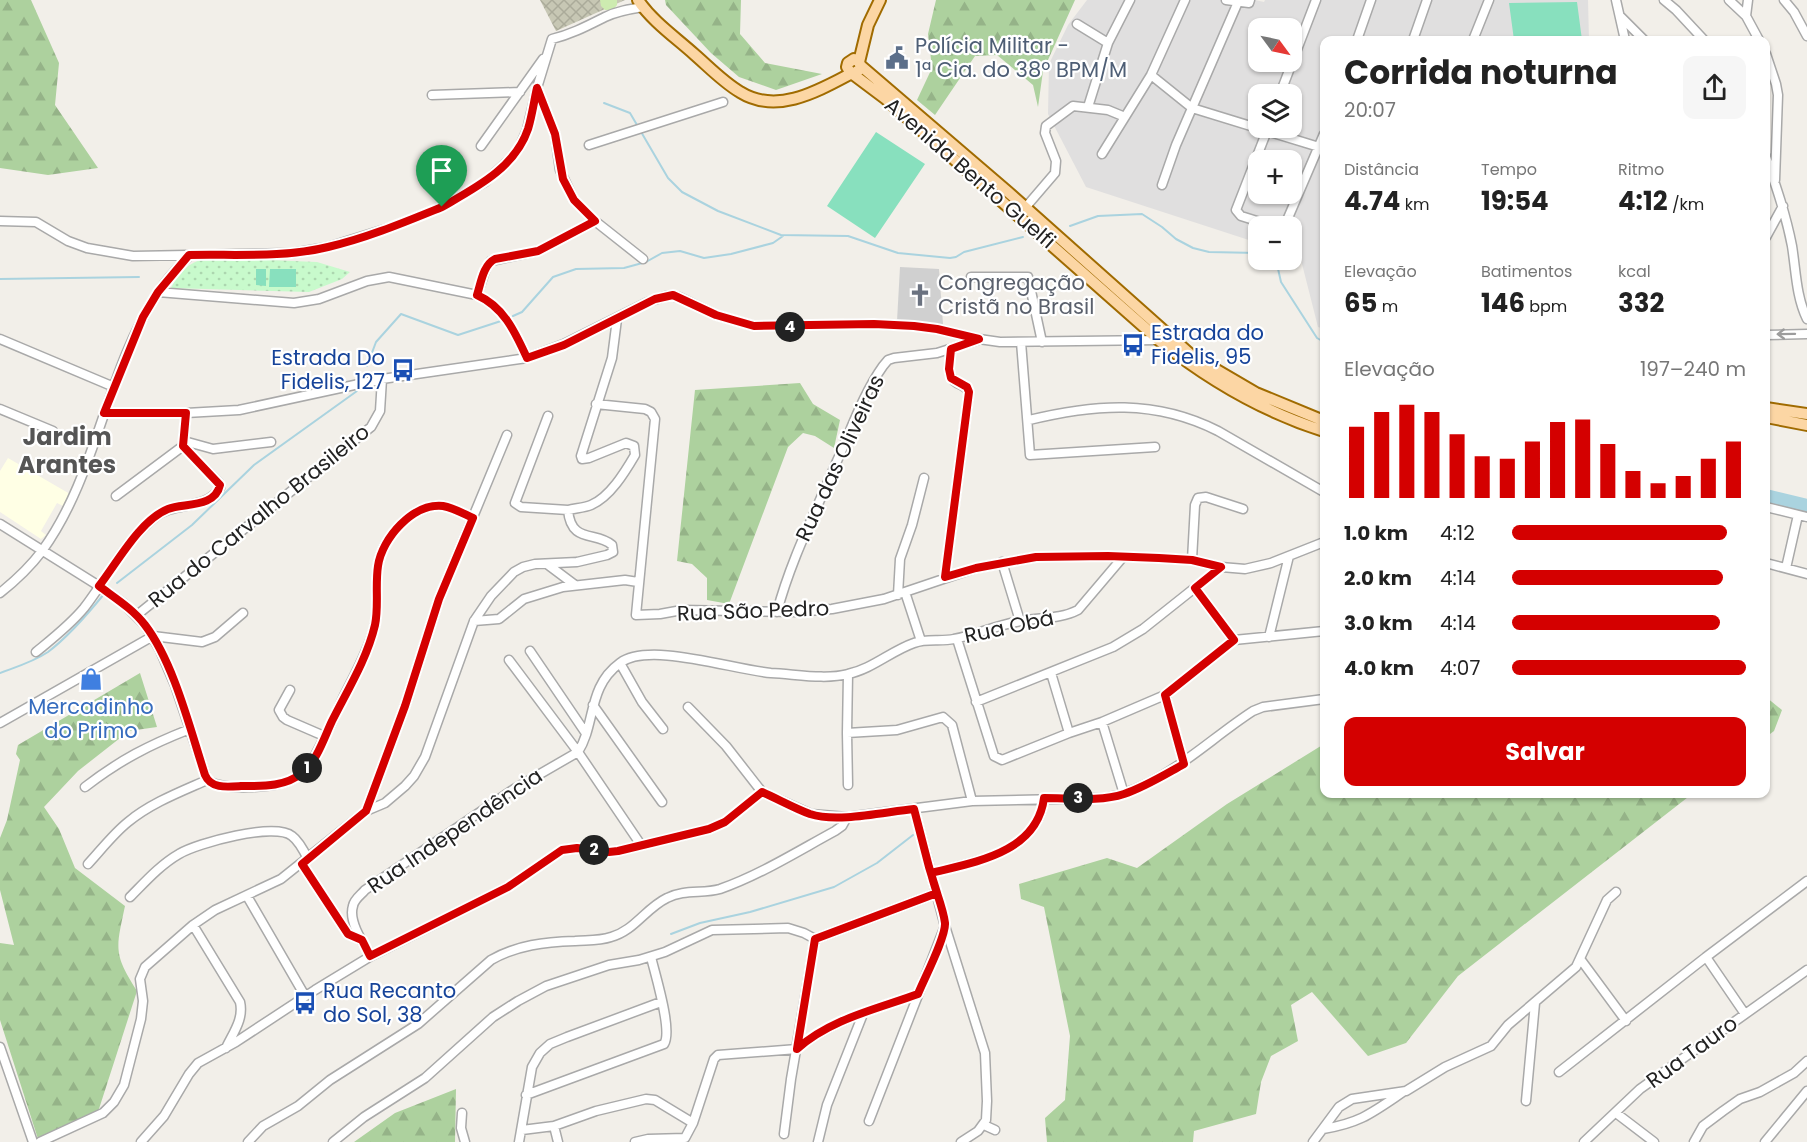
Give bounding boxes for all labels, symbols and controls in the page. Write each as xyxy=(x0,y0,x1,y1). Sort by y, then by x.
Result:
north arrow xyxy=(1248,18,1302,72)
map controls xyxy=(1248,18,1302,270)
place label: Polícia Militar - 1ª Cia. do 38º BPM/M xyxy=(915,31,1127,84)
public building icon: Polícia Militar - 1ª Cia. do 38º BPM/M xyxy=(884,45,910,71)
text: Corrida noturna xyxy=(1344,49,1618,96)
button: share xyxy=(1683,56,1746,119)
button: layers xyxy=(1248,84,1302,138)
street label: Avenida Bento Guelfi xyxy=(879,90,1062,255)
text: 20:07 xyxy=(1344,96,1396,124)
pin xyxy=(416,145,467,207)
button: + xyxy=(1248,150,1302,204)
icon: arrive xyxy=(425,154,458,187)
text: Distância xyxy=(1344,158,1419,181)
text: Tempo xyxy=(1481,158,1537,181)
text: Ritmo xyxy=(1618,158,1664,181)
text: 4.74 xyxy=(1344,183,1400,219)
text: 19:54 xyxy=(1481,183,1549,219)
text: 4:12 xyxy=(1618,183,1668,219)
text: km xyxy=(1400,193,1429,216)
text: /km xyxy=(1668,193,1704,216)
button: − xyxy=(1248,216,1302,270)
text: Elevação xyxy=(1344,260,1417,283)
text: Batimentos xyxy=(1481,260,1572,283)
text: kcal xyxy=(1618,260,1651,283)
place label: Congregação Cristã no Brasil xyxy=(938,268,1094,321)
church icon: Congregação Cristã no Brasil xyxy=(907,282,933,308)
text: 65 xyxy=(1344,285,1377,321)
text: 146 xyxy=(1481,285,1525,321)
text: 332 xyxy=(1618,285,1664,321)
text: m xyxy=(1377,295,1398,318)
text: bpm xyxy=(1525,295,1567,318)
pin: 4 xyxy=(775,312,805,342)
text: 4 xyxy=(785,315,795,338)
place label: Estrada do Fidelis, 95 xyxy=(1151,318,1264,371)
one-way arrow xyxy=(1777,328,1797,340)
bus stop icon: Estrada do Fidelis, 95 xyxy=(1120,332,1146,358)
place label: Estrada Do Fidelis, 127 xyxy=(271,343,385,396)
text: Elevação xyxy=(1344,355,1435,383)
text: 197–240 m xyxy=(1640,355,1746,383)
bus stop icon: Estrada Do Fidelis, 127 xyxy=(390,357,416,383)
street label: Rua das Oliveiras xyxy=(788,370,891,546)
street label: Rua do Carvalho Brasileiro xyxy=(142,417,375,614)
district label: Jardim Arantes xyxy=(18,420,116,481)
text: 1.0 km xyxy=(1344,519,1408,547)
text: 4:12 xyxy=(1440,519,1475,547)
text: 2.0 km xyxy=(1344,564,1412,592)
text: 4:14 xyxy=(1440,564,1476,592)
street label: Rua São Pedro xyxy=(676,593,830,628)
street label: Rua Obá xyxy=(961,603,1056,650)
text: 3.0 km xyxy=(1344,609,1413,637)
text: 4:14 xyxy=(1440,609,1476,637)
text: 4.0 km xyxy=(1344,654,1414,682)
text: 4:07 xyxy=(1440,654,1480,682)
shop icon: Mercadinho do Primo xyxy=(78,666,104,692)
place label: Mercadinho do Primo xyxy=(28,692,154,745)
button: Salvar xyxy=(1344,717,1746,786)
pin: 1 xyxy=(292,753,322,783)
text: 1 xyxy=(304,756,310,779)
street label: Rua Independência xyxy=(362,761,548,900)
pin: 3 xyxy=(1063,783,1093,813)
text: 3 xyxy=(1073,786,1083,809)
pin: 2 xyxy=(579,835,609,865)
text: 2 xyxy=(589,838,599,861)
place label: Rua Recanto do Sol, 38 xyxy=(323,976,456,1029)
bus stop icon: Rua Recanto do Sol, 38 xyxy=(292,990,318,1016)
street label: Rua Tauro xyxy=(1640,1009,1743,1095)

